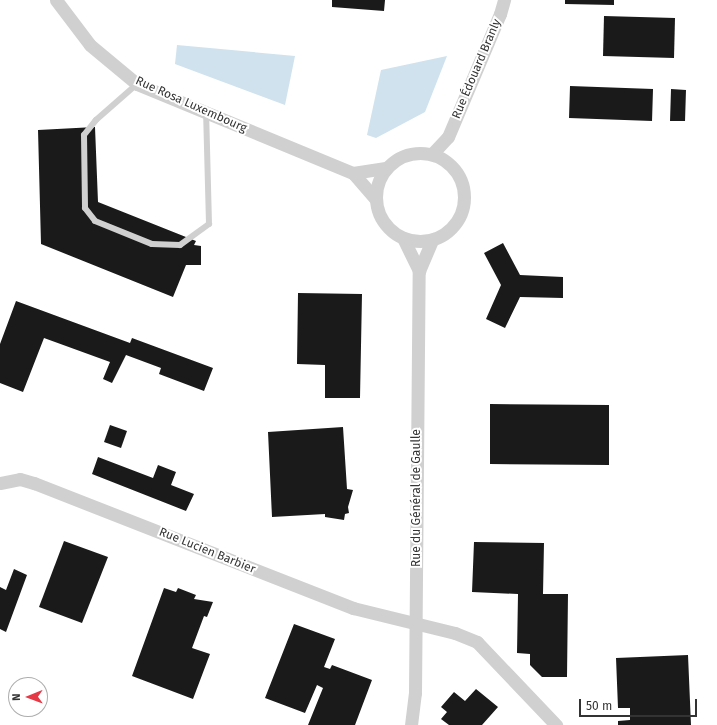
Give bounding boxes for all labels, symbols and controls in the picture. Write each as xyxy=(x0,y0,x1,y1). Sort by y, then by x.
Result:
street label: Rue Édouard Branly xyxy=(450,17,504,121)
street label: Rue Rosa Luxembourg xyxy=(133,74,249,136)
street label: Rue du Général de Gaulle xyxy=(410,429,424,567)
street label: Rue Lucien Barbier xyxy=(157,525,257,577)
north arrow xyxy=(8,677,48,717)
scale bar xyxy=(581,691,699,717)
text: N xyxy=(10,693,23,701)
text: 50 m xyxy=(586,699,612,713)

